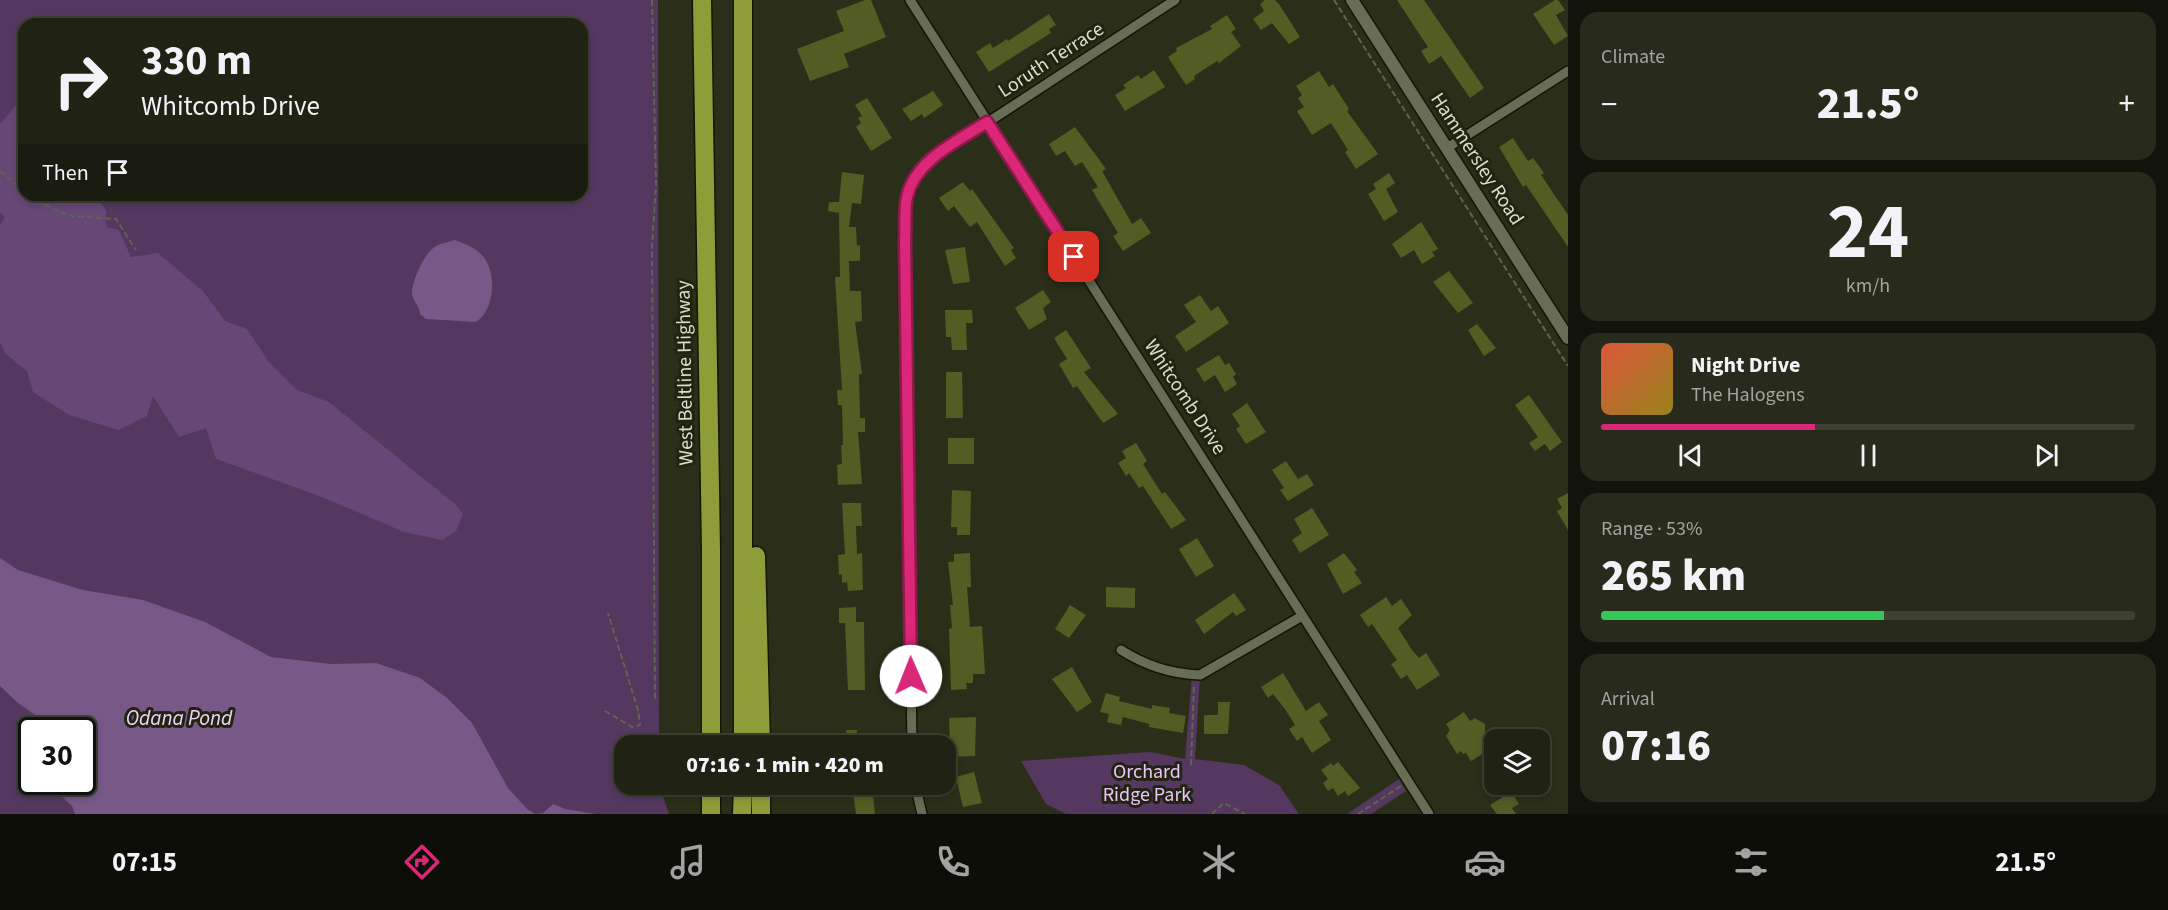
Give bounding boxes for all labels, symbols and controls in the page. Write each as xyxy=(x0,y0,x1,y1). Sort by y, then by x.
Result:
street label: Loruth Terrace xyxy=(993,15,1110,105)
text: 330 m xyxy=(141,31,252,91)
icon: right xyxy=(42,42,120,120)
text: Climate xyxy=(1601,43,1665,71)
text: 21.5° xyxy=(1817,72,1919,136)
text: − xyxy=(1601,81,1617,128)
text: + xyxy=(2119,81,2135,128)
text: Whitcomb Drive xyxy=(141,87,320,126)
street label: Hammersley Road xyxy=(1424,87,1530,231)
icon: arrive xyxy=(101,156,134,189)
text: Then xyxy=(42,157,89,189)
text: 24 xyxy=(1827,177,1909,288)
pin xyxy=(1048,231,1099,282)
icon: arrive xyxy=(1057,240,1090,273)
text: km/h xyxy=(1846,272,1890,300)
street label: West Beltline Highway xyxy=(669,279,701,466)
street label: Whitcomb Drive xyxy=(1137,334,1233,460)
text: Night Drive xyxy=(1691,349,1800,381)
text: The Halogens xyxy=(1691,381,1805,409)
icon: previous xyxy=(1674,439,1707,472)
icon: pause xyxy=(1852,439,1885,472)
icon: next xyxy=(2030,439,2063,472)
text: Range · 53% xyxy=(1601,515,1702,543)
text: 265 km xyxy=(1601,544,1746,608)
position arrow xyxy=(879,644,943,708)
text: Arrival xyxy=(1601,685,1655,713)
water label: Odana Pond xyxy=(126,703,233,733)
text: 07:16 xyxy=(1601,714,1711,778)
speed limit sign: 30 xyxy=(18,717,96,795)
map controls xyxy=(1484,729,1550,795)
button: layers xyxy=(1484,729,1550,795)
text: 07:16 · 1 min · 420 m xyxy=(686,749,884,781)
park label: Orchard Ridge Park xyxy=(1103,758,1191,809)
icon: directions xyxy=(401,841,443,883)
icon: music xyxy=(667,841,709,883)
icon: phone xyxy=(932,841,974,883)
icon: climate xyxy=(1198,841,1240,883)
icon: car xyxy=(1464,841,1506,883)
icon: filters xyxy=(1730,841,1772,883)
text: 07:15 xyxy=(112,843,177,882)
text: 21.5° xyxy=(1995,843,2056,882)

